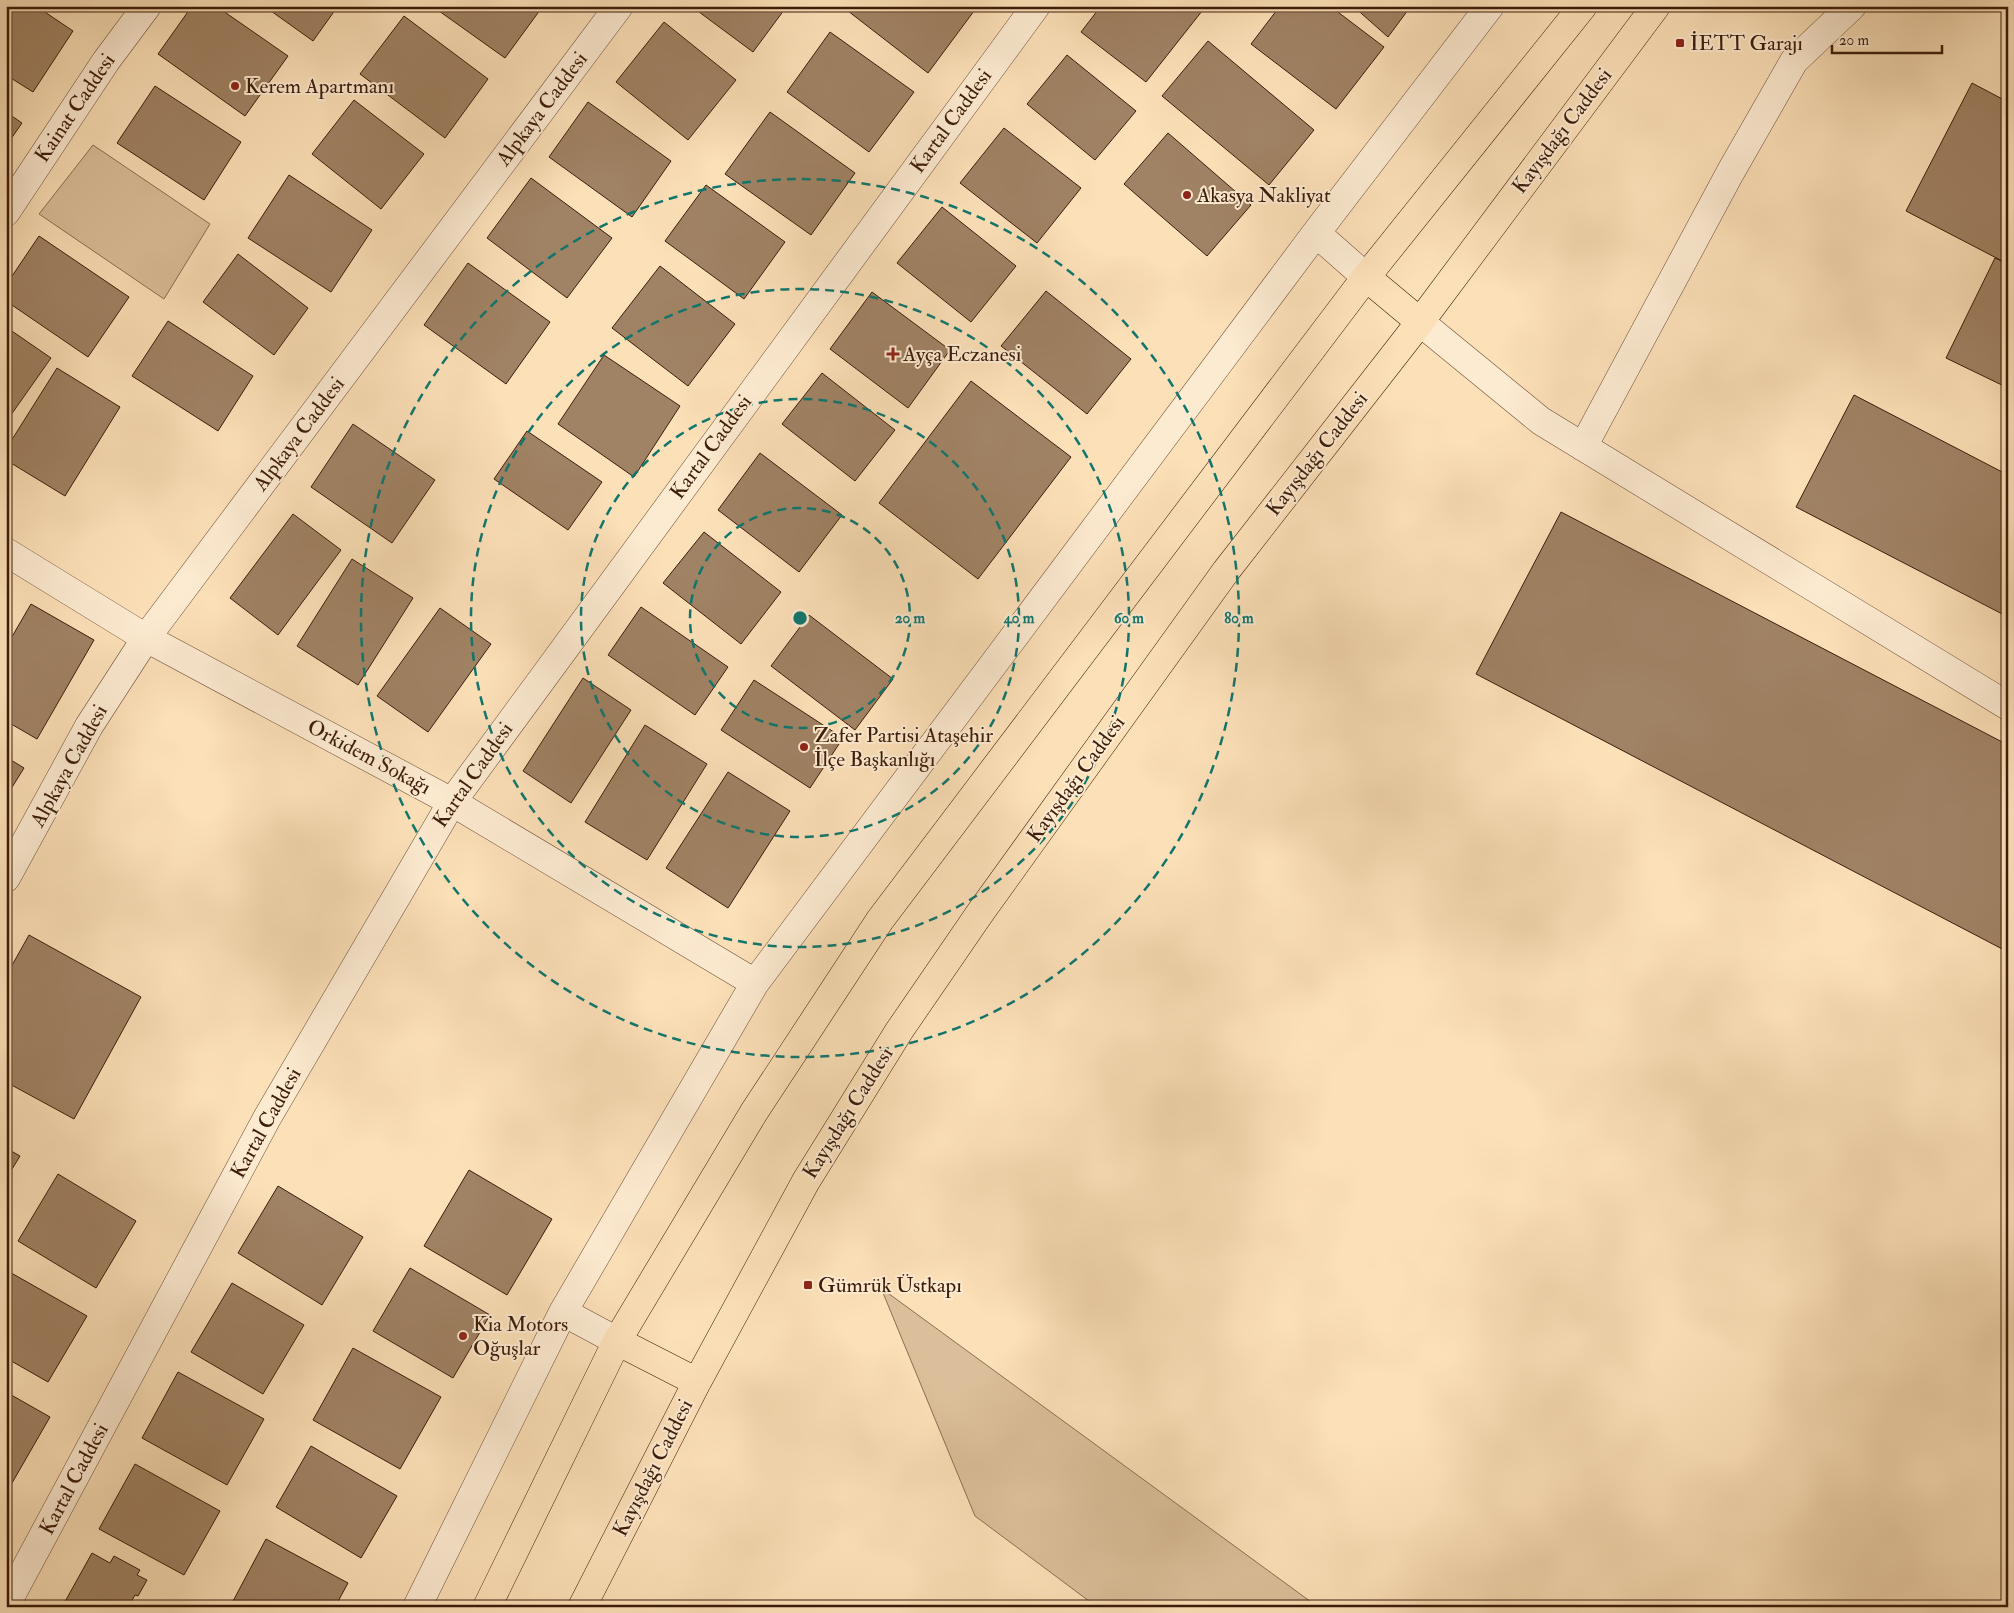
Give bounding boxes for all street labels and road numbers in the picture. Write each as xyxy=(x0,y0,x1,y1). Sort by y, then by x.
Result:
street label: Alpkaya Caddesi xyxy=(490,46,594,172)
street label: Kainat Caddesi xyxy=(29,48,122,168)
street label: Kayışdağı Caddesi xyxy=(1506,62,1618,199)
street label: Kartal Caddesi xyxy=(904,63,998,179)
street label: Alpkaya Caddesi xyxy=(247,371,351,497)
street label: Kayışdağı Caddesi xyxy=(1260,386,1374,522)
street label: Kartal Caddesi xyxy=(664,389,758,505)
street label: Alpkaya Caddesi xyxy=(24,700,114,833)
street label: Kayışdağı Caddesi xyxy=(1021,710,1131,848)
street label: Orkidem Sokağı xyxy=(302,713,436,801)
street label: Kartal Caddesi xyxy=(427,717,519,833)
street label: Kayışdağı Caddesi xyxy=(797,1042,900,1184)
street label: Kartal Caddesi xyxy=(224,1063,308,1183)
street label: Kayışdağı Caddesi xyxy=(607,1394,699,1541)
street label: Kartal Caddesi xyxy=(33,1418,115,1539)

